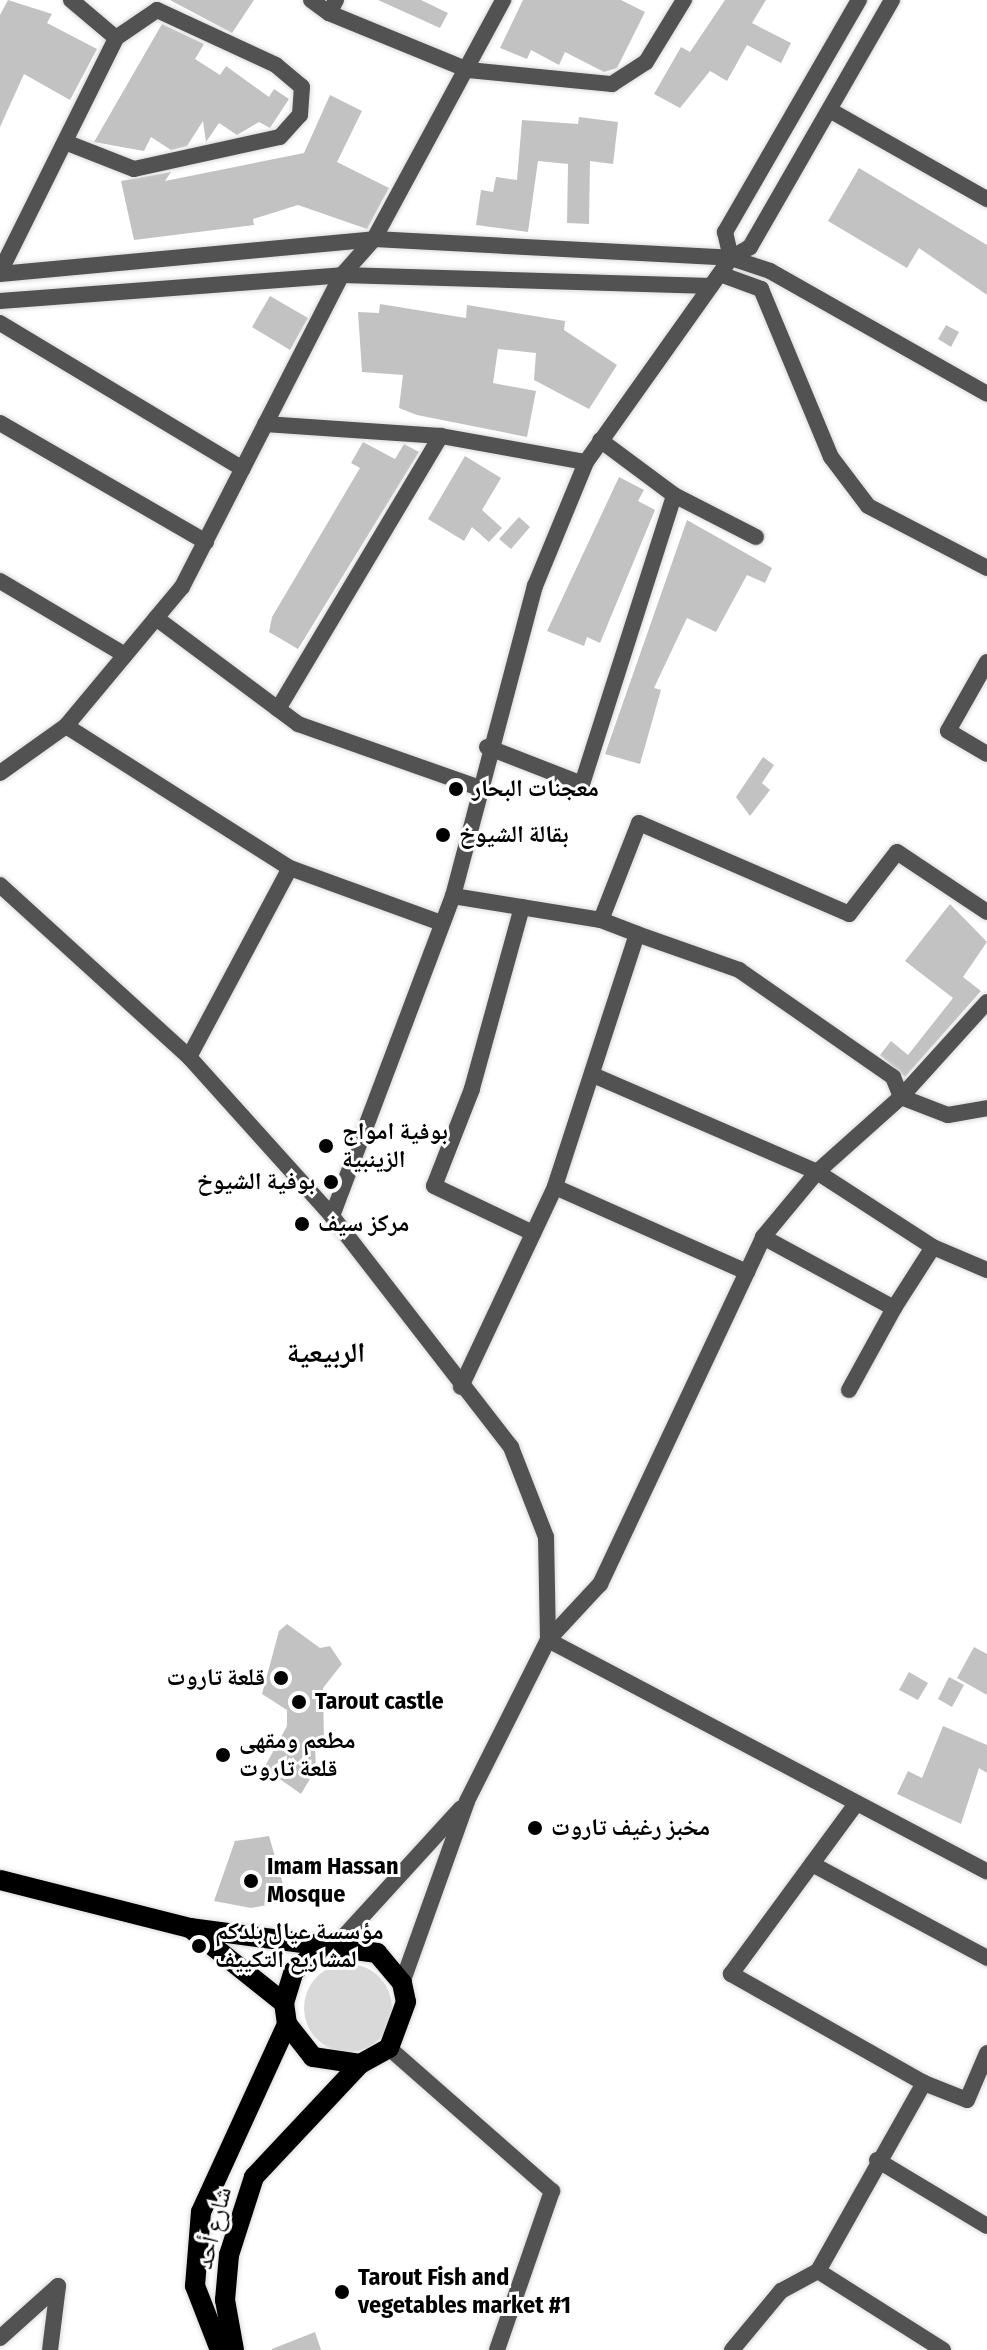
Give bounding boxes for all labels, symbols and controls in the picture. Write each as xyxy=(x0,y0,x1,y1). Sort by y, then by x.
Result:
place label: معجنات البحار xyxy=(472,775,599,803)
marker: معجنات البحار xyxy=(447,780,465,798)
place label: بقالة الشيوخ xyxy=(459,821,569,849)
marker: بقالة الشيوخ xyxy=(434,826,452,844)
place label: بوفية امواج الزينبية xyxy=(342,1118,448,1174)
marker: بوفية امواج الزينبية xyxy=(317,1137,335,1155)
place label: بوفية الشيوخ xyxy=(197,1168,315,1196)
marker: بوفية الشيوخ xyxy=(322,1173,340,1191)
place label: مركز سيف xyxy=(318,1210,409,1238)
marker: مركز سيف xyxy=(293,1215,311,1233)
district label: الربيعية xyxy=(287,1336,365,1370)
place label: قلعة تاروت xyxy=(166,1664,265,1692)
marker: قلعة تاروت xyxy=(272,1669,290,1687)
place label: Tarout castle xyxy=(315,1688,444,1716)
marker: Tarout castle xyxy=(290,1693,308,1711)
place label: مطعم ومقهى قلعة تاروت xyxy=(239,1727,356,1783)
marker: مطعم ومقهى قلعة تاروت xyxy=(214,1746,232,1764)
place label: مخبز رغيف تاروت xyxy=(551,1814,710,1842)
marker: مخبز رغيف تاروت xyxy=(526,1819,544,1837)
place label: Imam Hassan Mosque xyxy=(267,1853,398,1909)
marker: Imam Hassan Mosque xyxy=(242,1872,260,1890)
place label: مؤسسة عيال بلدكم لمشاريع التكييف xyxy=(215,1918,383,1974)
marker: مؤسسة عيال بلدكم لمشاريع التكييف xyxy=(190,1937,208,1955)
street label: شارع أحد xyxy=(190,2184,238,2272)
place label: Tarout Fish and vegetables market #1 xyxy=(358,2264,571,2320)
marker: Tarout Fish and vegetables market #1 xyxy=(333,2283,351,2301)

